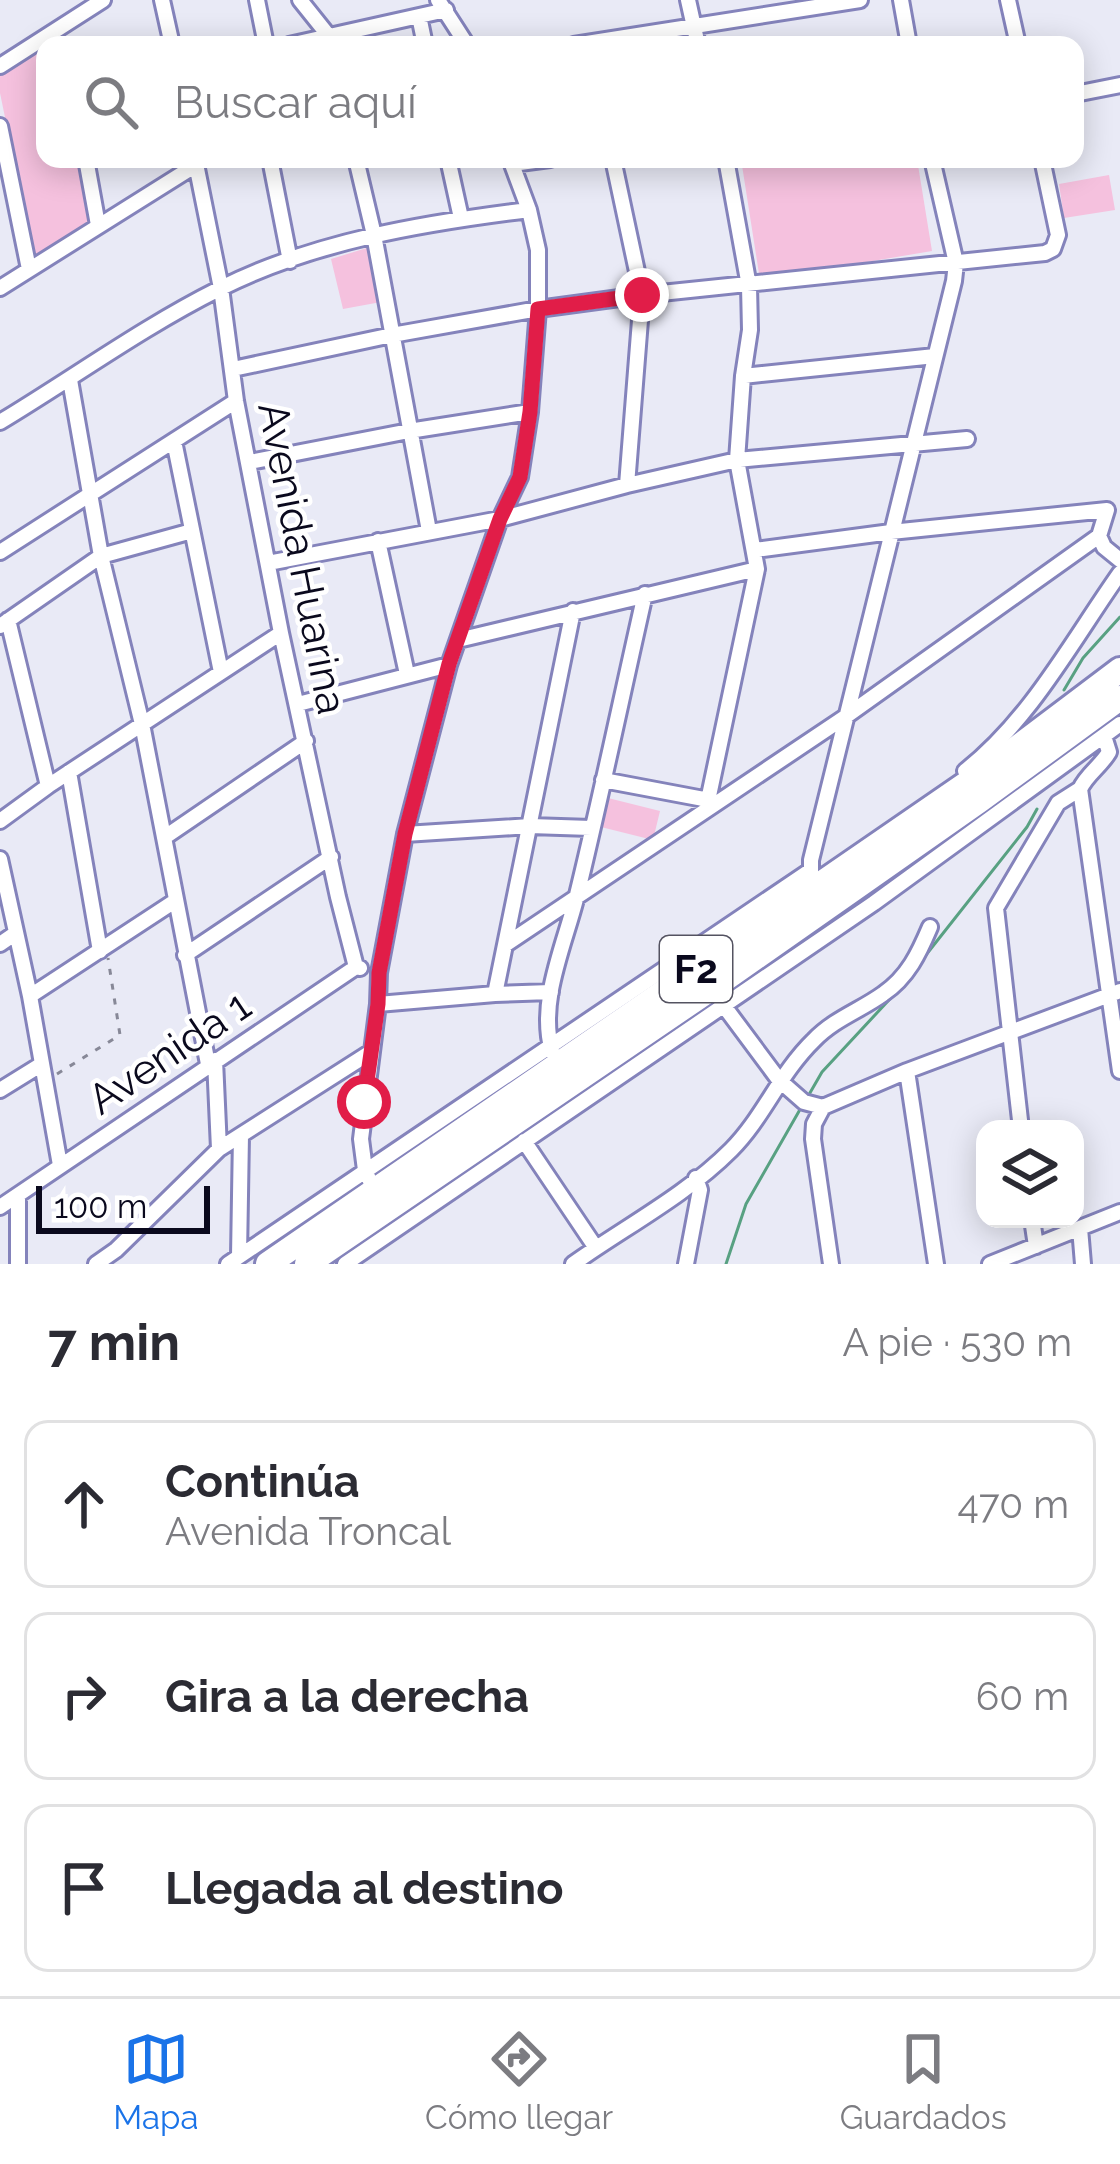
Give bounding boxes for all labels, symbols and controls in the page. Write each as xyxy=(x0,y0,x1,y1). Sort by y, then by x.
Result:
search box xyxy=(36,36,1084,168)
icon: search xyxy=(78,69,144,135)
text: Buscar aquí xyxy=(174,76,417,129)
route end xyxy=(615,268,669,322)
street label: Avenida Huarina xyxy=(248,398,357,718)
road number: F2 xyxy=(660,936,732,1002)
street label: Avenida 1 xyxy=(79,980,260,1124)
route start xyxy=(337,1075,391,1129)
map controls xyxy=(976,1120,1084,1228)
button: layers xyxy=(976,1120,1084,1228)
scale bar xyxy=(36,1180,210,1233)
text: 100 m xyxy=(54,1187,147,1226)
text: 7 min xyxy=(48,1312,180,1372)
text: A pie · 530 m xyxy=(842,1319,1072,1365)
text: Continúa xyxy=(165,1455,360,1508)
icon: ahead xyxy=(51,1471,117,1537)
text: 470 m xyxy=(958,1481,1069,1527)
text: Avenida Troncal xyxy=(165,1508,451,1554)
icon: right xyxy=(51,1663,117,1729)
text: Gira a la derecha xyxy=(165,1670,529,1723)
text: 60 m xyxy=(976,1673,1069,1719)
icon: arrive xyxy=(51,1855,117,1921)
text: Llegada al destino xyxy=(165,1862,564,1915)
tab: Mapa xyxy=(113,2026,198,2137)
tab: Cómo llegar xyxy=(425,2026,613,2137)
tab: Guardados xyxy=(840,2026,1007,2137)

